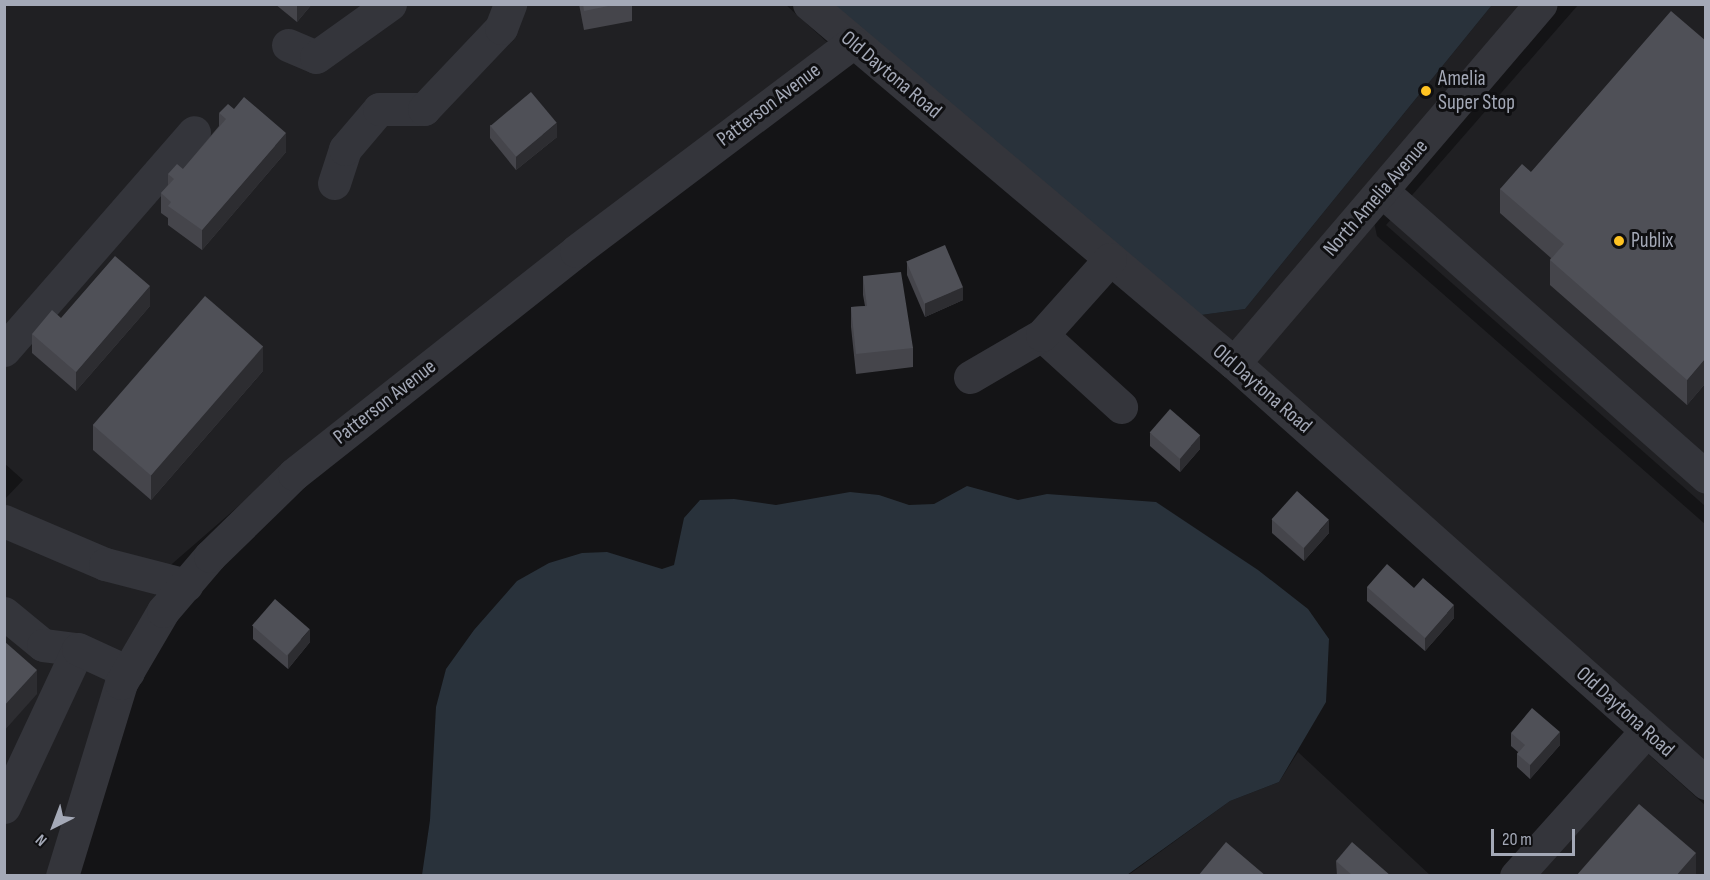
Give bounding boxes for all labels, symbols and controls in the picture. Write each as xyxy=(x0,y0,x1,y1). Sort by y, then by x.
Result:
street label: Old Daytona Road xyxy=(836,26,946,124)
street label: Patterson Avenue xyxy=(712,58,826,152)
place label: Amelia Super Stop xyxy=(1438,66,1515,116)
marker: Amelia Super Stop xyxy=(1419,84,1433,98)
street label: North Amelia Avenue xyxy=(1318,134,1434,262)
place label: Publix xyxy=(1631,228,1673,254)
marker: Publix xyxy=(1612,234,1626,248)
street label: Old Daytona Road xyxy=(1207,339,1317,439)
street label: Patterson Avenue xyxy=(329,354,441,450)
street label: Old Daytona Road xyxy=(1571,661,1679,763)
north arrow xyxy=(24,796,84,856)
scale bar xyxy=(1494,817,1578,855)
text: 20 m xyxy=(1502,829,1532,850)
text: N xyxy=(32,830,51,850)

